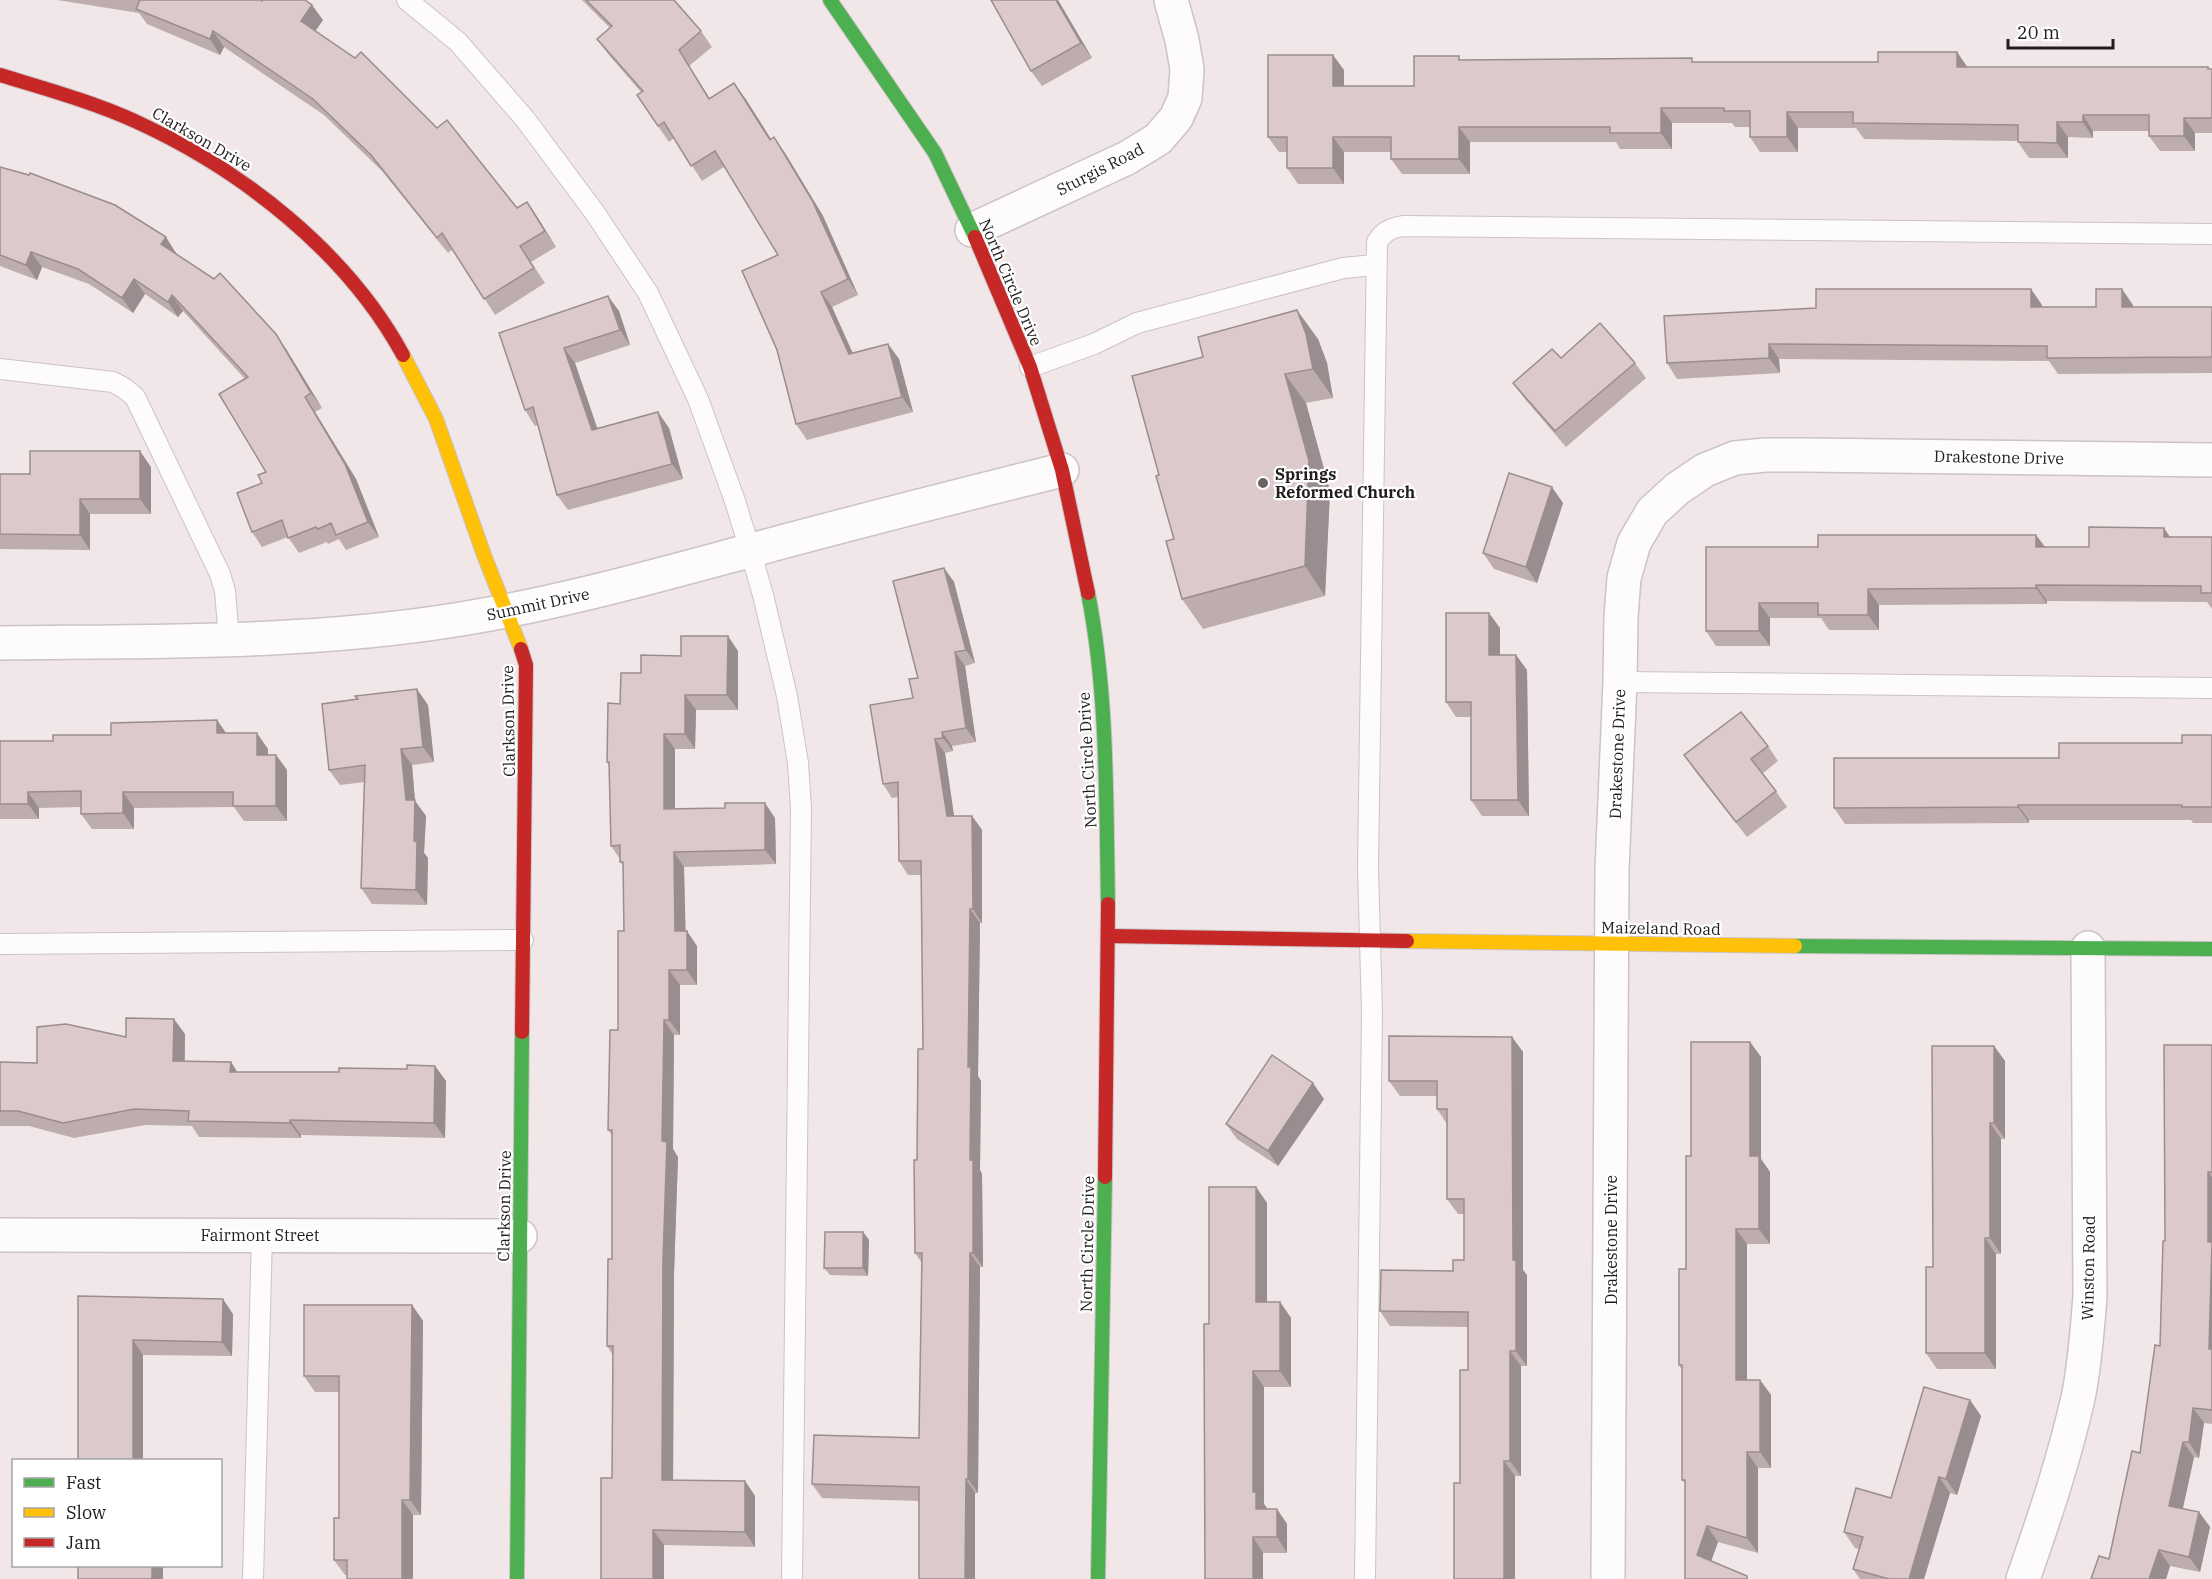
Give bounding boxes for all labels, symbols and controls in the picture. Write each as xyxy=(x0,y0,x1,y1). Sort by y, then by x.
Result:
scale bar xyxy=(2008,12,2113,50)
text: 20 m xyxy=(2017,21,2060,44)
street label: Clarkson Drive xyxy=(149,102,255,176)
street label: Sturgis Road xyxy=(1053,138,1147,200)
street label: North Circle Drive xyxy=(975,215,1047,349)
street label: Drakestone Drive xyxy=(1934,446,2064,468)
place label: Springs Reformed Church xyxy=(1275,464,1415,502)
marker: Springs Reformed Church xyxy=(1256,476,1270,490)
street label: Summit Drive xyxy=(485,583,591,625)
street label: Clarkson Drive xyxy=(497,665,519,777)
street label: Drakestone Drive xyxy=(1605,689,1629,819)
street label: North Circle Drive xyxy=(1073,691,1101,829)
street label: Maizeland Road xyxy=(1601,917,1721,939)
street label: Clarkson Drive xyxy=(493,1150,515,1262)
street label: Drakestone Drive xyxy=(1601,1175,1621,1305)
street label: North Circle Drive xyxy=(1076,1176,1098,1312)
street label: Winston Road xyxy=(2077,1215,2099,1321)
street label: Fairmont Street xyxy=(200,1225,320,1245)
legend xyxy=(12,1459,222,1567)
text: Fast xyxy=(66,1471,101,1494)
text: Slow xyxy=(66,1501,106,1524)
text: Jam xyxy=(66,1531,101,1554)

